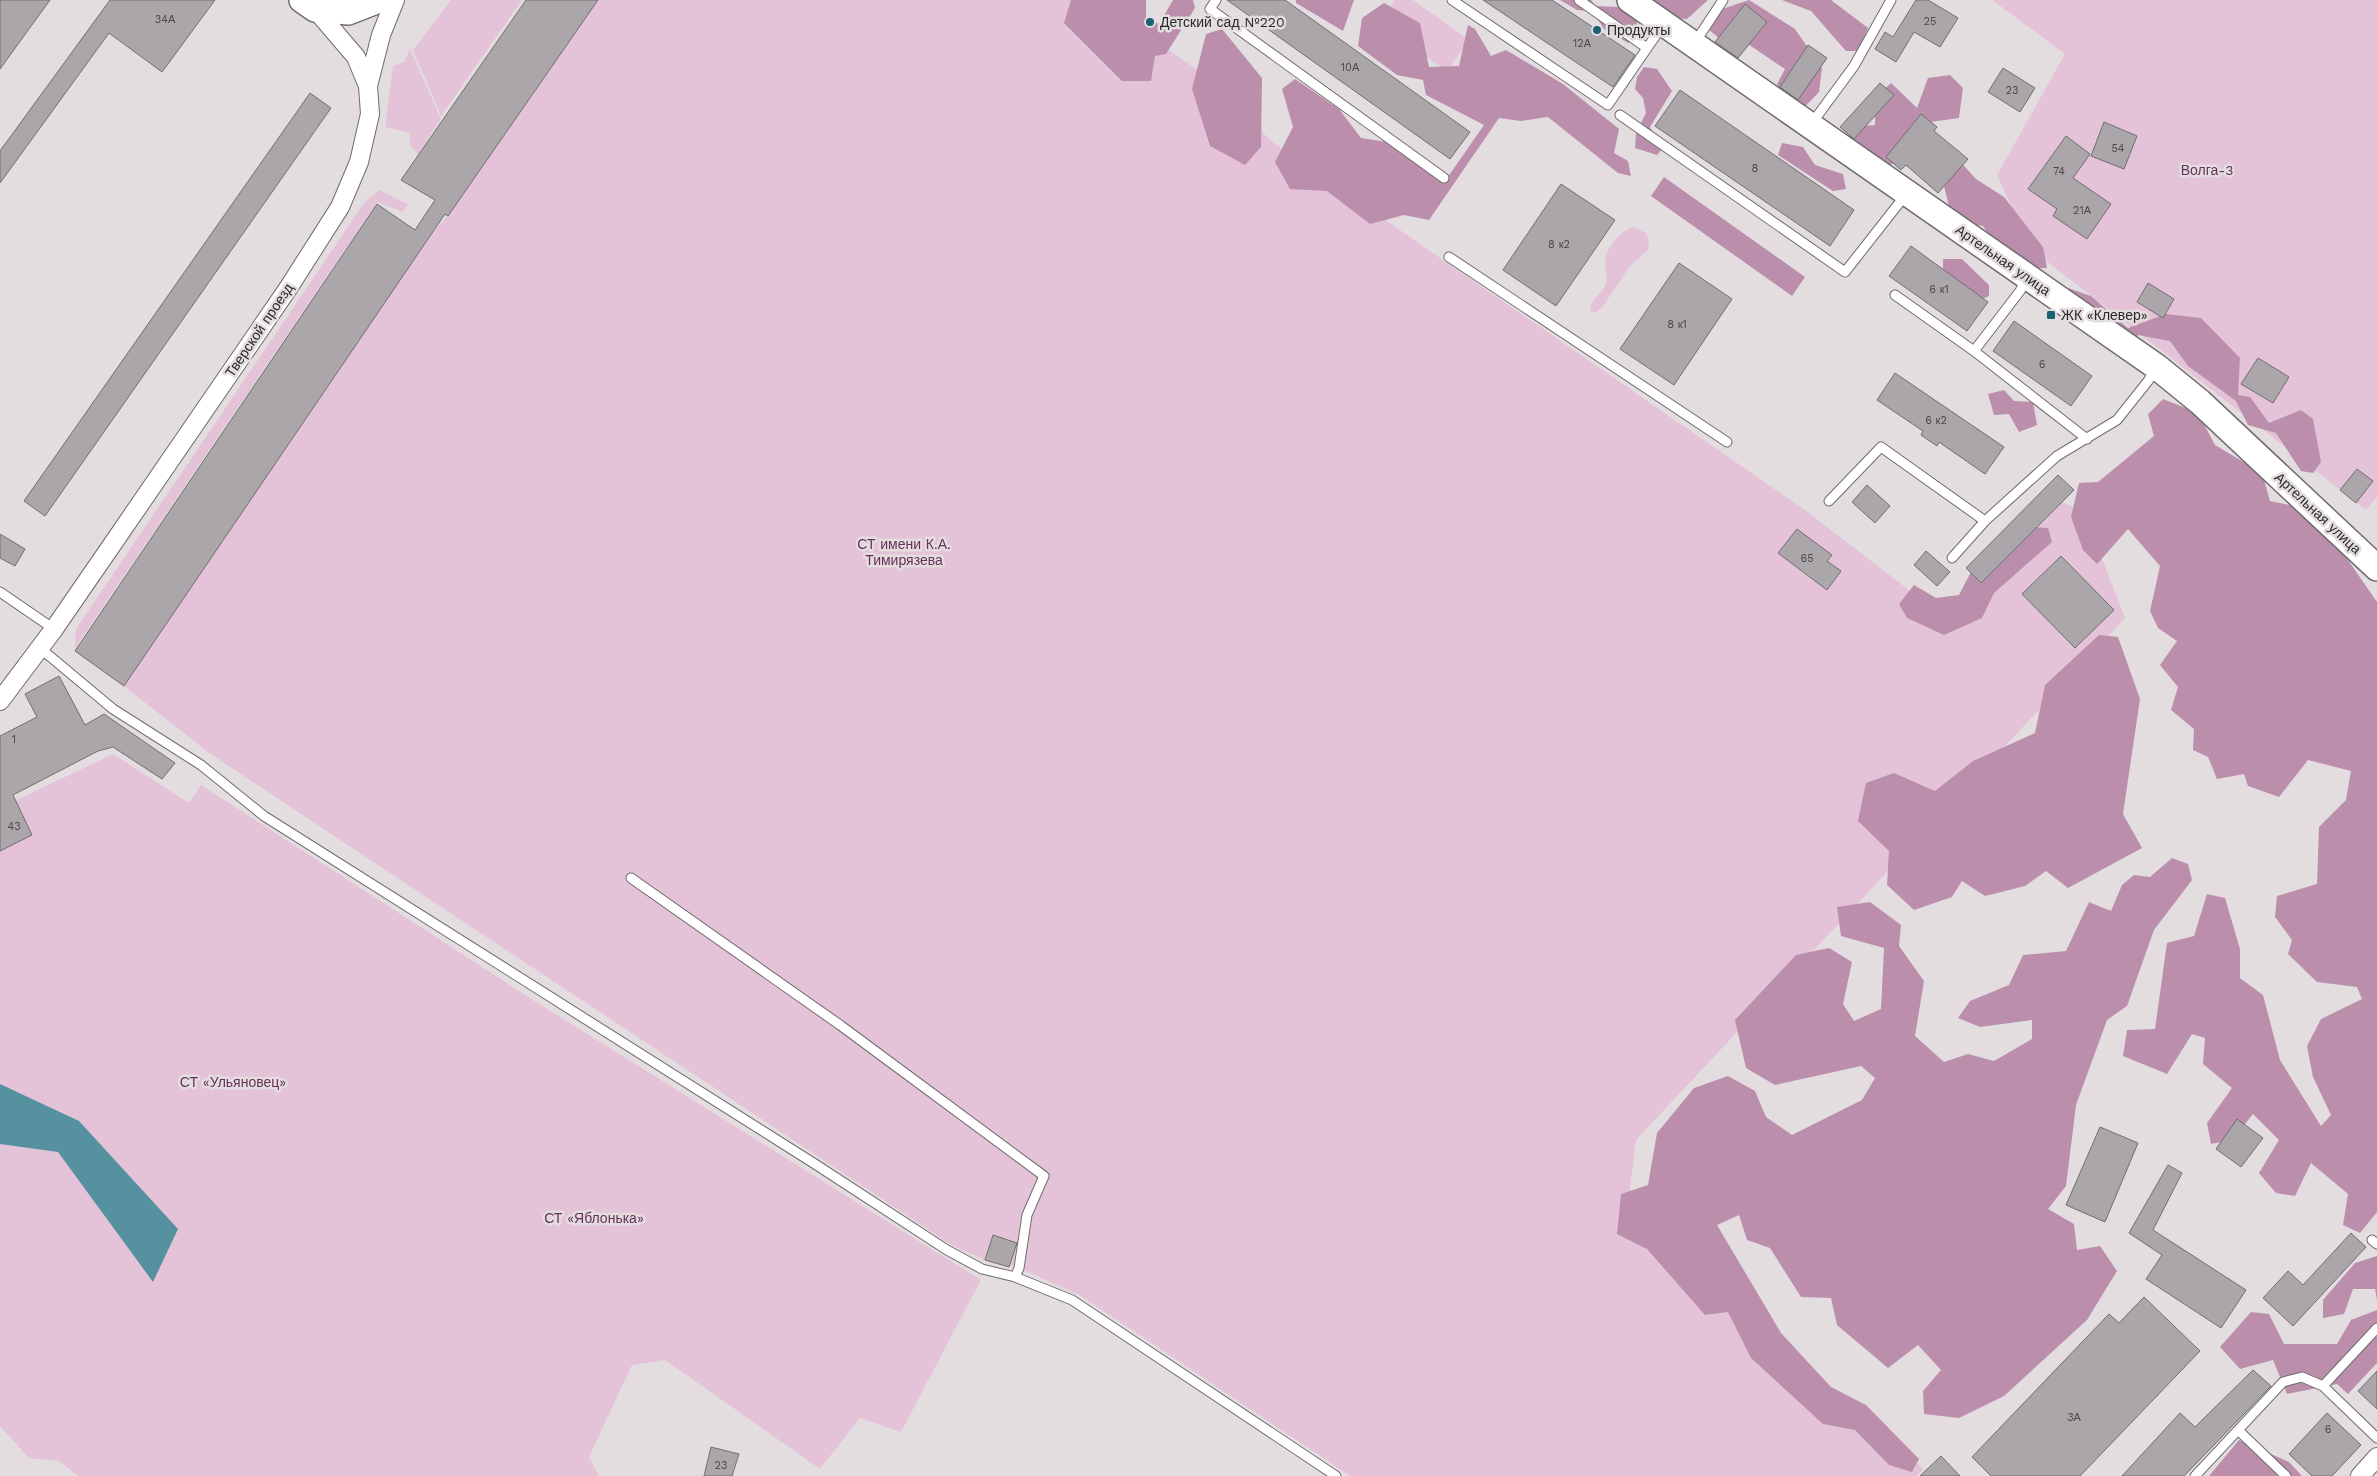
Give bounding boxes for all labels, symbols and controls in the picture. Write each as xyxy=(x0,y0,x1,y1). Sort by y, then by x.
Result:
house number: 34А xyxy=(155,13,176,26)
place label: Детский сад №220 xyxy=(1160,14,1285,30)
house number: 25 xyxy=(1924,15,1936,28)
marker: Детский сад №220 xyxy=(1144,16,1156,28)
place label: Продукты xyxy=(1607,22,1670,38)
marker: Продукты xyxy=(1591,24,1603,36)
house number: 12А xyxy=(1573,37,1592,50)
house number: 10А xyxy=(1341,61,1360,74)
house number: 23 xyxy=(2006,84,2018,97)
house number: 54 xyxy=(2111,142,2125,155)
house number: 8 xyxy=(1752,162,1759,175)
park label: Волга-3 xyxy=(2181,162,2233,178)
house number: 74 xyxy=(2053,165,2065,178)
house number: 21А xyxy=(2073,204,2092,217)
street label: Артельная улица xyxy=(1952,221,2054,299)
house number: 8 к2 xyxy=(1548,238,1570,251)
street label: Тверской проезд xyxy=(222,280,296,380)
house number: 6 к1 xyxy=(1929,283,1949,296)
place label: ЖК «Клевер» xyxy=(2061,307,2148,323)
marker: ЖК «Клевер» xyxy=(2045,309,2057,321)
house number: 8 к1 xyxy=(1667,318,1687,331)
house number: 6 xyxy=(2039,358,2046,371)
house number: 6 к2 xyxy=(1925,414,1947,427)
street label: Артельная улица xyxy=(2272,469,2365,557)
park label: СТ имени К.А. Тимирязева xyxy=(857,536,951,568)
house number: 65 xyxy=(1800,552,1814,565)
house number: 1 xyxy=(12,733,16,746)
house number: 43 xyxy=(7,820,21,833)
park label: СТ «Ульяновец» xyxy=(180,1074,286,1090)
park label: СТ «Яблонька» xyxy=(544,1210,644,1226)
house number: 3А xyxy=(2067,1411,2082,1424)
house number: 6 xyxy=(2325,1423,2332,1436)
house number: 23 xyxy=(715,1459,727,1472)

